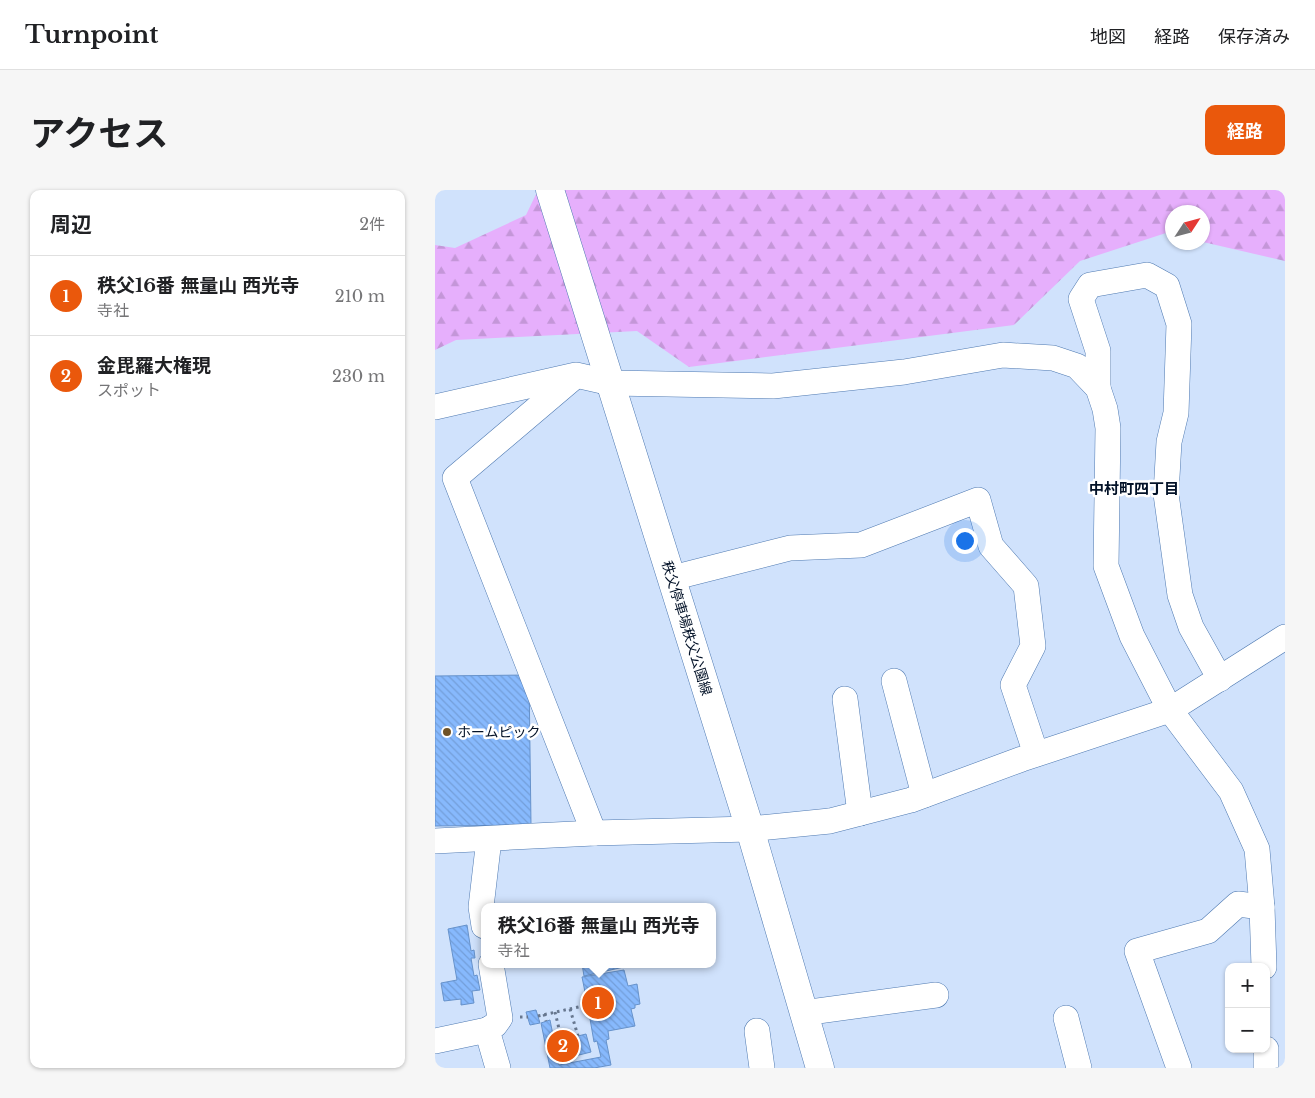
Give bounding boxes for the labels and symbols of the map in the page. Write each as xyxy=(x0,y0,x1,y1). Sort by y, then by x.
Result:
north arrow xyxy=(1165,205,1210,250)
district label: 中村町四丁目 xyxy=(1089,479,1179,498)
your location xyxy=(952,528,978,554)
street label: 秩父停車場秩父公園線 xyxy=(658,558,716,698)
place label: ホームピック xyxy=(457,723,541,741)
marker: ホームピック xyxy=(441,726,453,738)
pin: 1 xyxy=(582,984,614,1022)
pin: 2 xyxy=(547,1027,579,1065)

